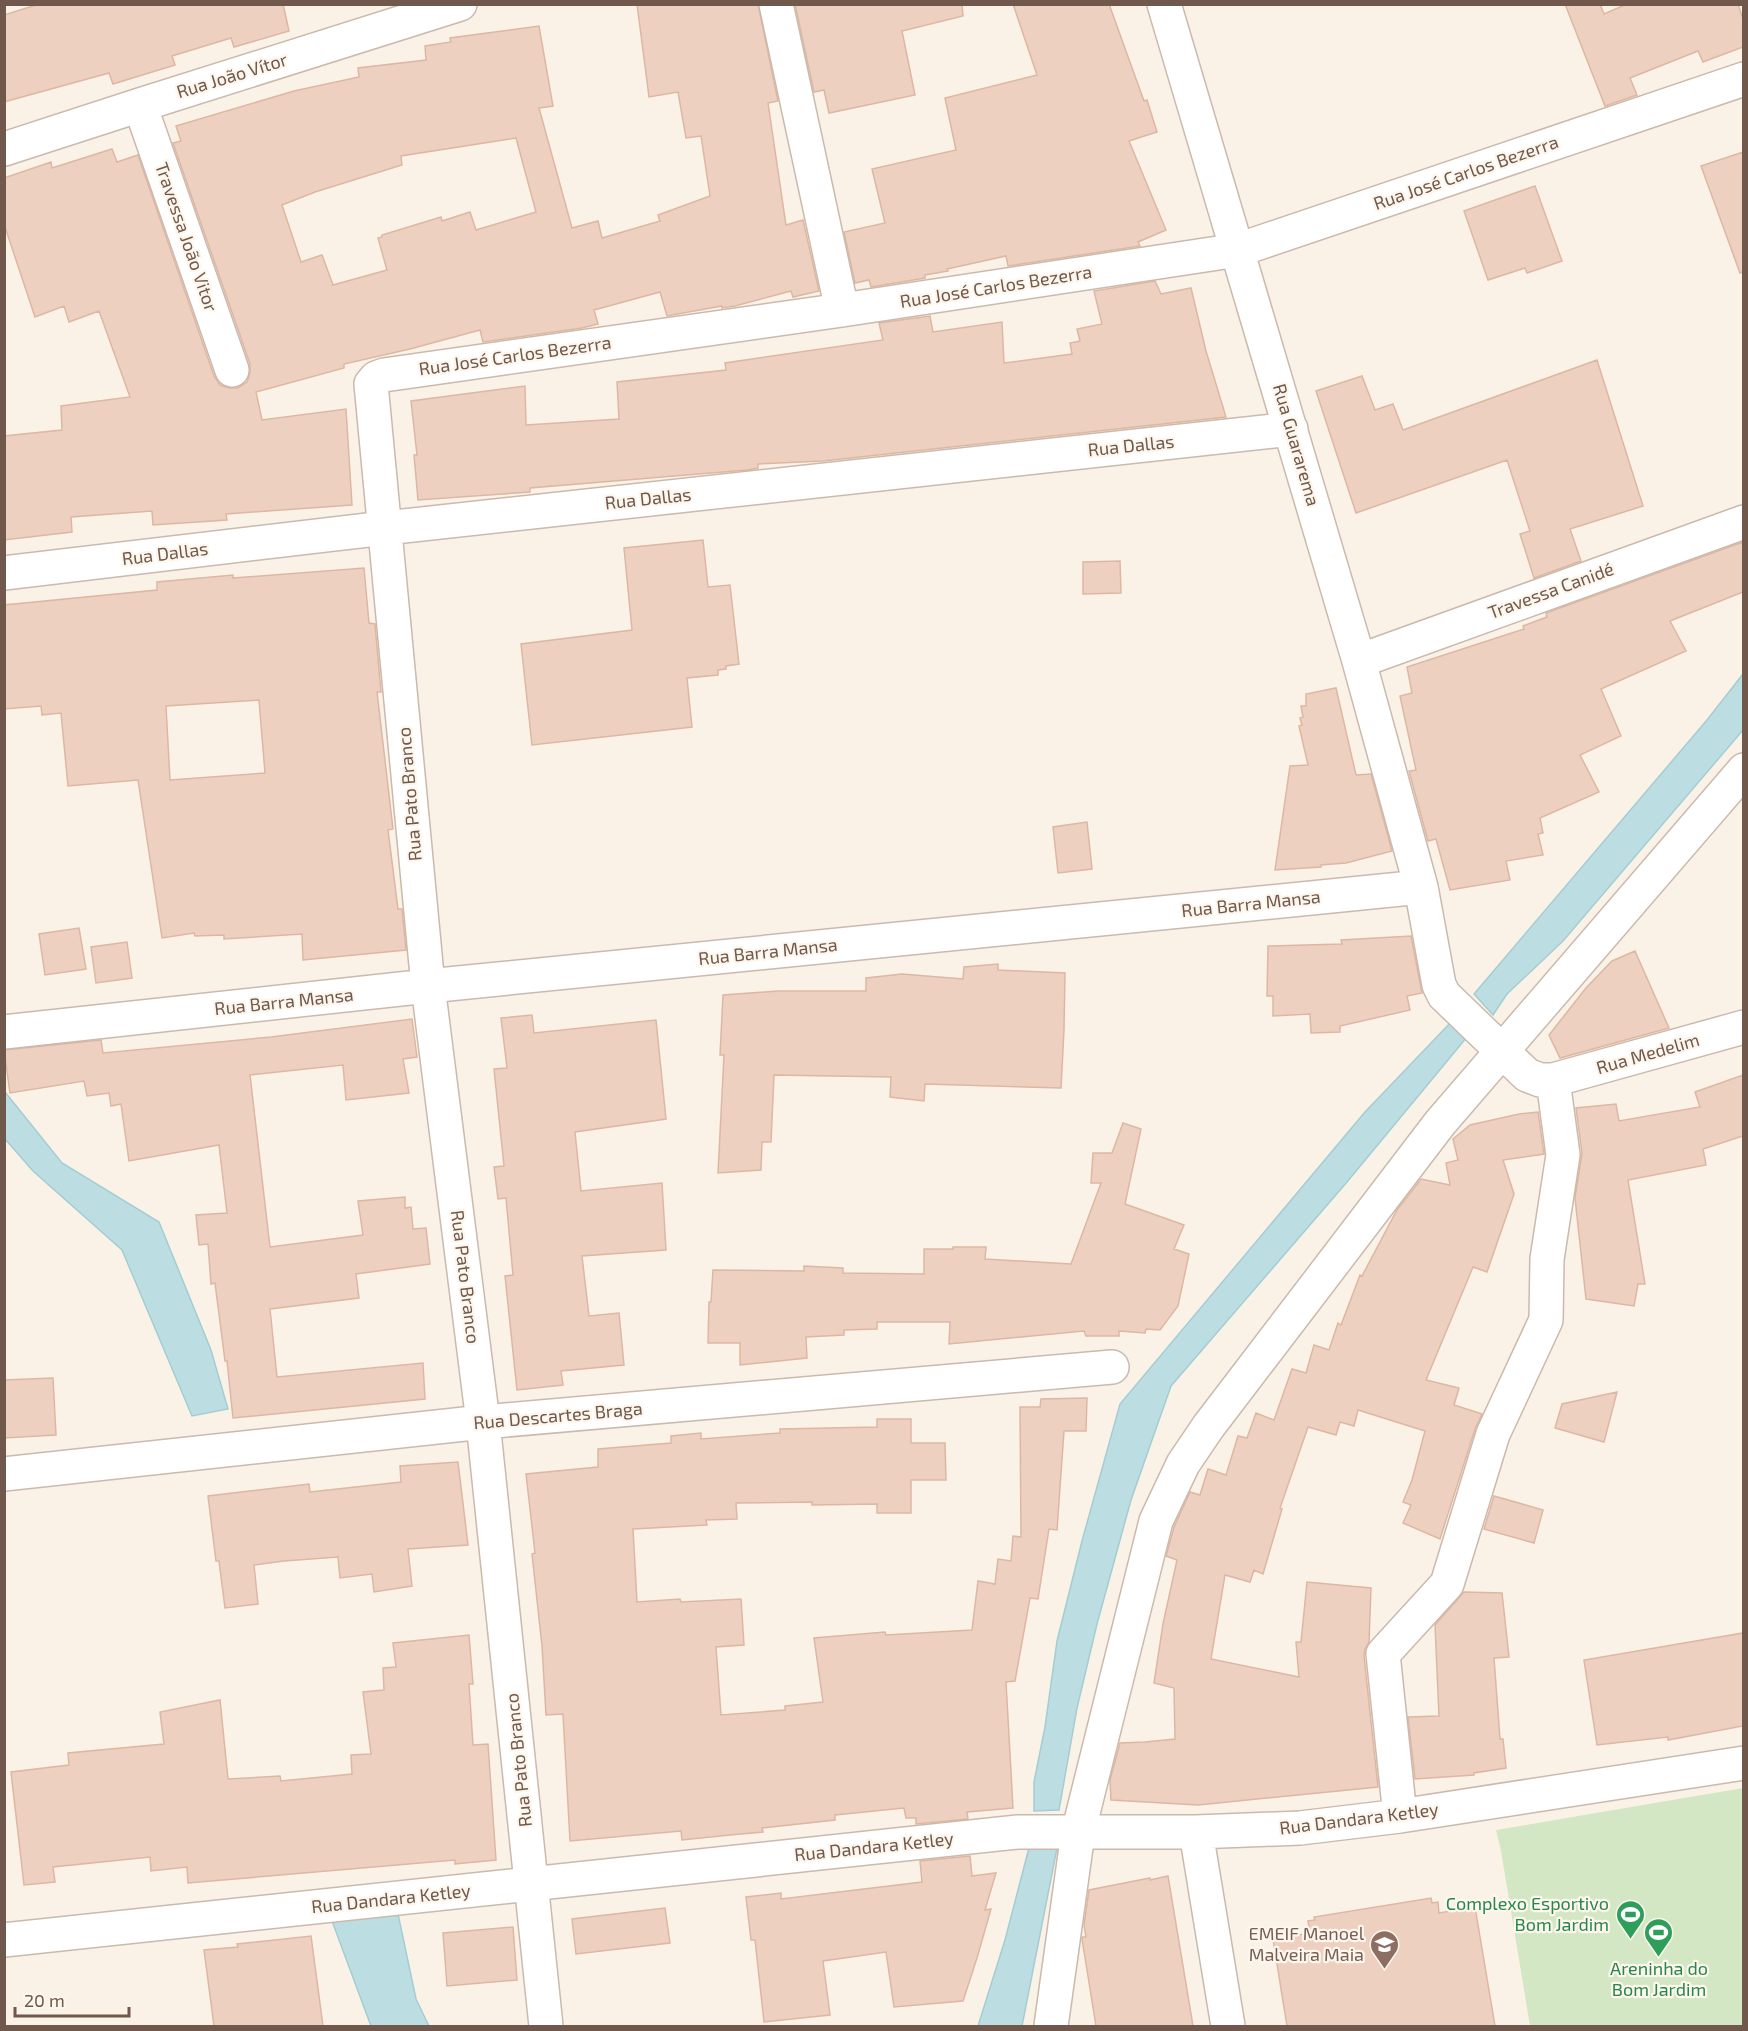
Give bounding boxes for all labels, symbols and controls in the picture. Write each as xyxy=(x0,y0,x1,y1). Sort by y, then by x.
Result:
street label: Rua João Vítor xyxy=(174,48,290,102)
street label: Rua José Carlos Bezerra xyxy=(1370,130,1561,214)
street label: Travessa João Vitor xyxy=(151,159,223,314)
street label: Rua José Carlos Bezerra xyxy=(898,260,1093,312)
street label: Rua José Carlos Bezerra xyxy=(417,331,613,379)
street label: Rua Guararema xyxy=(1269,381,1325,508)
street label: Rua Dallas xyxy=(1087,430,1175,460)
street label: Rua Dallas xyxy=(604,483,692,513)
street label: Rua Dallas xyxy=(120,537,209,569)
street label: Travessa Canidé xyxy=(1485,557,1617,623)
street label: Rua Pato Branco xyxy=(392,726,426,862)
street label: Rua Barra Mansa xyxy=(1180,885,1322,921)
street label: Rua Barra Mansa xyxy=(697,933,839,969)
street label: Rua Barra Mansa xyxy=(213,983,355,1019)
street label: Rua Medelim xyxy=(1594,1028,1702,1078)
street label: Rua Pato Branco xyxy=(447,1209,485,1345)
street label: Rua Descartes Braga xyxy=(472,1397,643,1433)
street label: Rua Pato Branco xyxy=(500,1692,536,1828)
street label: Rua Dandara Ketley xyxy=(1278,1797,1440,1839)
street label: Rua Dandara Ketley xyxy=(793,1827,955,1865)
street label: Rua Dandara Ketley xyxy=(310,1879,472,1917)
place label: Complexo Esportivo Bom Jardim xyxy=(1446,1892,1609,1935)
sports icon: Complexo Esportivo Bom Jardim xyxy=(1614,1898,1646,1940)
sports icon: Areninha do Bom Jardim xyxy=(1643,1916,1675,1958)
place label: EMEIF Manoel Malveira Maia xyxy=(1249,1922,1365,1965)
school or university icon: EMEIF Manoel Malveira Maia xyxy=(1369,1928,1401,1970)
place label: Areninha do Bom Jardim xyxy=(1610,1957,1708,2000)
scale bar xyxy=(15,1980,129,2018)
text: 20 m xyxy=(24,1989,65,2011)

